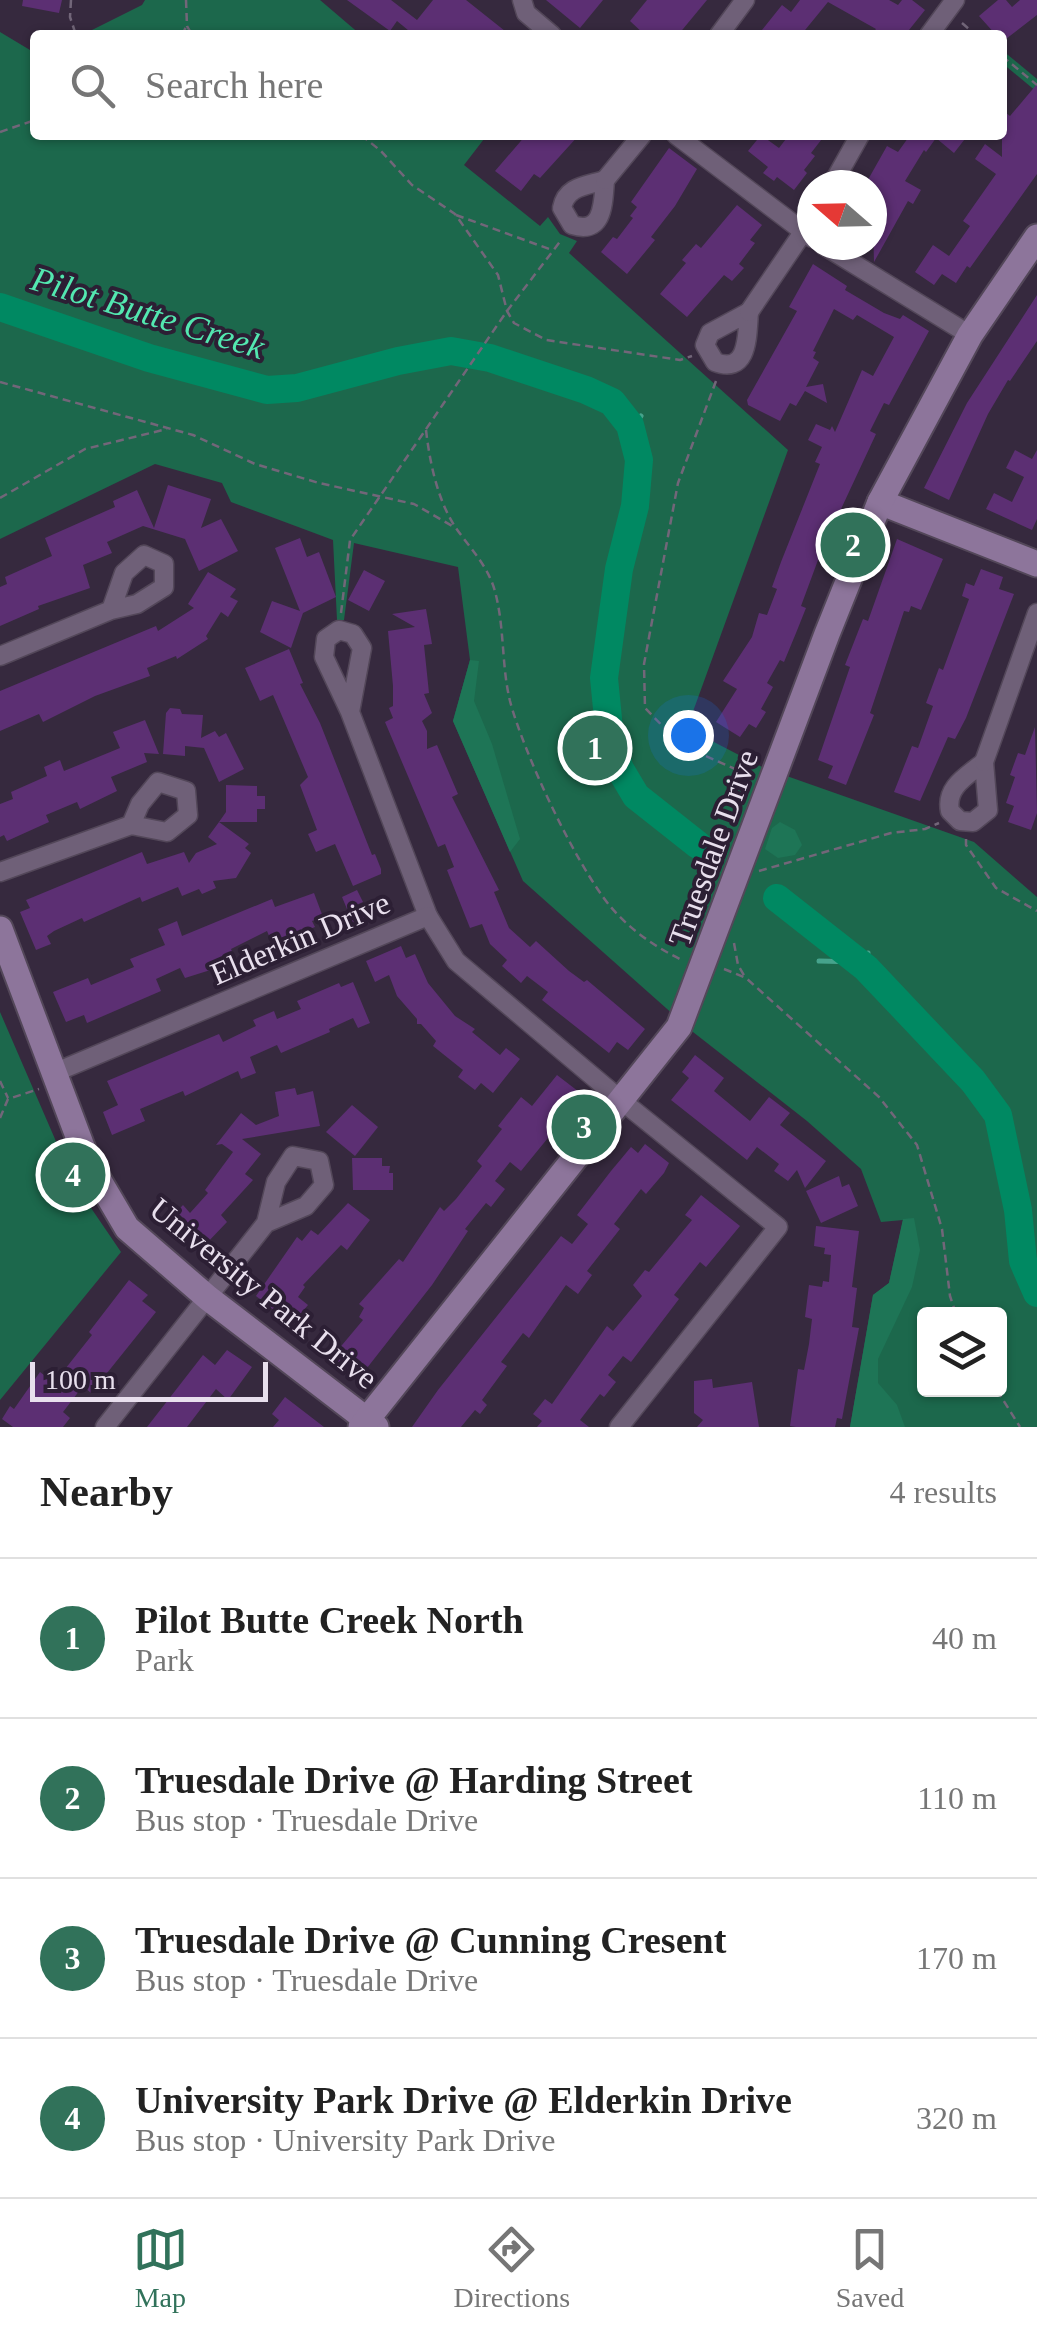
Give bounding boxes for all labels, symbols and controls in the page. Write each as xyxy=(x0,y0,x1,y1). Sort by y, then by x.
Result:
search box xyxy=(30,30,1007,140)
icon: search xyxy=(65,58,120,113)
text: Search here xyxy=(145,64,323,106)
north arrow xyxy=(797,170,887,260)
water label: Pilot Butte Creek xyxy=(26,259,271,367)
pin: 2 xyxy=(820,508,886,582)
pin: 1 xyxy=(562,710,628,786)
your location xyxy=(663,710,714,761)
street label: Truesdale Drive xyxy=(661,745,765,951)
street label: Elderkin Drive xyxy=(205,884,395,992)
pin: 3 xyxy=(552,1090,616,1164)
pin: 4 xyxy=(40,1138,106,1212)
street label: University Park Drive xyxy=(143,1190,385,1396)
map controls xyxy=(917,1307,1007,1397)
button: layers xyxy=(917,1307,1007,1397)
scale bar xyxy=(30,1357,268,1402)
text: 100 m xyxy=(45,1364,116,1395)
text: Nearby xyxy=(40,1469,173,1515)
text: 4 results xyxy=(889,1474,997,1510)
text: Pilot Butte Creek North xyxy=(135,1599,524,1641)
text: 1 xyxy=(65,1620,81,1656)
text: 40 m xyxy=(932,1620,997,1656)
text: Park xyxy=(135,1642,194,1678)
text: Truesdale Drive @ Harding Street xyxy=(135,1759,692,1801)
text: 2 xyxy=(65,1780,81,1816)
text: 110 m xyxy=(917,1780,997,1816)
text: Bus stop · Truesdale Drive xyxy=(135,1802,478,1838)
text: Truesdale Drive @ Cunning Cresent xyxy=(135,1919,726,1961)
text: 3 xyxy=(65,1940,81,1976)
text: 170 m xyxy=(916,1940,997,1976)
text: Bus stop · Truesdale Drive xyxy=(135,1962,478,1998)
text: University Park Drive @ Elderkin Drive xyxy=(135,2079,792,2121)
text: 4 xyxy=(65,2100,81,2136)
text: 320 m xyxy=(916,2100,997,2136)
text: Bus stop · University Park Drive xyxy=(135,2122,555,2158)
tab: Map xyxy=(133,2222,188,2314)
tab: Directions xyxy=(453,2222,570,2314)
tab: Saved xyxy=(836,2222,904,2314)

